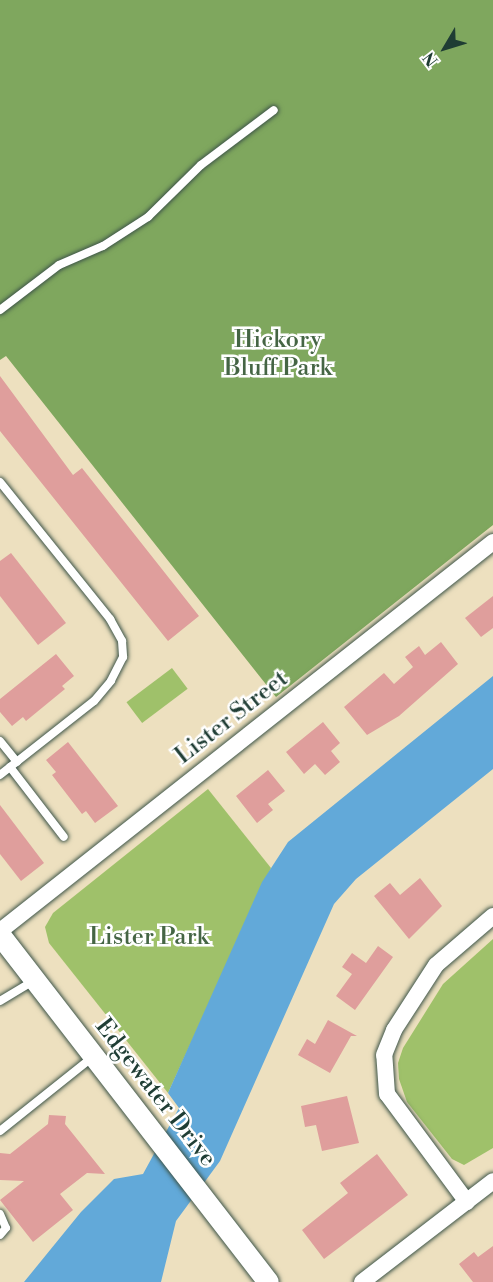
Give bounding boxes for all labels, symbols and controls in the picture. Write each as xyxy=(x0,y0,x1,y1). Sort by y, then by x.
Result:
north arrow xyxy=(415,18,475,78)
text: N xyxy=(419,48,443,70)
park label: Hickory Bluff Park xyxy=(224,327,332,383)
street label: Lister Street xyxy=(170,665,294,771)
park label: Lister Park xyxy=(89,924,209,952)
street label: Edgewater Drive xyxy=(88,1013,222,1173)

